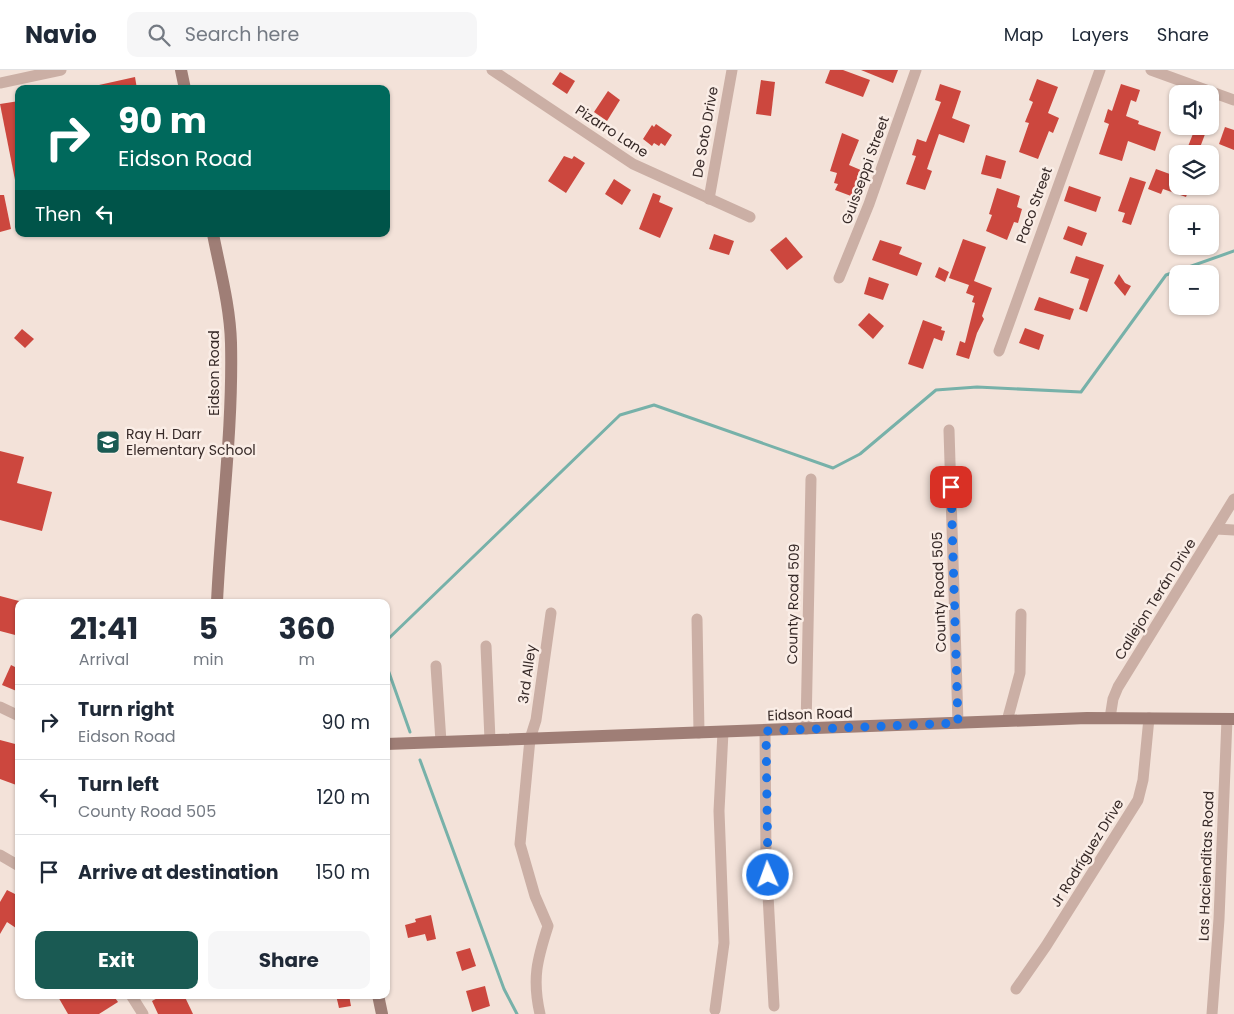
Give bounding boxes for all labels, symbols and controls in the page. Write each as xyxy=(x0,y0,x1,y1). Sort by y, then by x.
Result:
search box xyxy=(127,12,477,57)
text: Navio xyxy=(25,18,97,51)
icon: search xyxy=(145,21,173,49)
text: Search here xyxy=(185,21,299,48)
text: Map xyxy=(1004,22,1044,47)
text: Layers xyxy=(1072,22,1129,47)
text: Share xyxy=(1157,22,1209,47)
street label: De Soto Drive xyxy=(687,84,723,179)
map controls xyxy=(1169,85,1219,315)
button: sound xyxy=(1169,85,1219,135)
text: 90 m xyxy=(118,96,207,145)
street label: Pizarro Lane xyxy=(571,100,653,162)
icon: right xyxy=(35,105,100,170)
street label: Guisseppi Street xyxy=(836,113,894,227)
text: Eidson Road xyxy=(118,143,252,174)
button: layers xyxy=(1169,145,1219,195)
street label: Paco Street xyxy=(1011,164,1057,246)
icon: left xyxy=(91,200,119,228)
text: Then xyxy=(35,201,81,228)
button: + xyxy=(1169,205,1219,255)
button: − xyxy=(1169,265,1219,315)
street label: Eidson Road xyxy=(204,330,224,416)
place label: Ray H. Darr Elementary School xyxy=(126,424,256,460)
school or university icon: Ray H. Darr Elementary School xyxy=(95,429,121,455)
pin xyxy=(930,466,972,508)
icon: arrive xyxy=(937,473,965,501)
street label: County Road 505 xyxy=(927,531,951,653)
street label: Callejon Terán Drive xyxy=(1109,534,1201,664)
street label: County Road 509 xyxy=(782,543,804,665)
text: 21:41 xyxy=(70,607,138,650)
text: 5 xyxy=(199,607,218,650)
text: 360 xyxy=(278,607,335,650)
street label: 3rd Alley xyxy=(513,643,541,705)
text: Arrival xyxy=(79,648,129,671)
text: min xyxy=(193,648,224,671)
text: m xyxy=(299,648,315,671)
text: Turn right xyxy=(78,696,174,723)
street label: Eidson Road xyxy=(767,703,853,725)
icon: right xyxy=(35,708,63,736)
text: 90 m xyxy=(321,709,370,736)
text: Eidson Road xyxy=(78,725,176,748)
text: Turn left xyxy=(78,771,159,798)
icon: left xyxy=(35,783,63,811)
text: 120 m xyxy=(316,784,370,811)
street label: Las Hacienditas Road xyxy=(1193,791,1219,941)
street label: Jr Rodríguez Drive xyxy=(1046,795,1129,911)
text: County Road 505 xyxy=(78,800,216,823)
position arrow xyxy=(741,848,793,900)
icon: arrive xyxy=(35,858,63,886)
text: Arrive at destination xyxy=(78,859,279,886)
text: 150 m xyxy=(315,859,370,886)
button: Exit xyxy=(35,931,198,989)
button: Share xyxy=(208,931,370,989)

